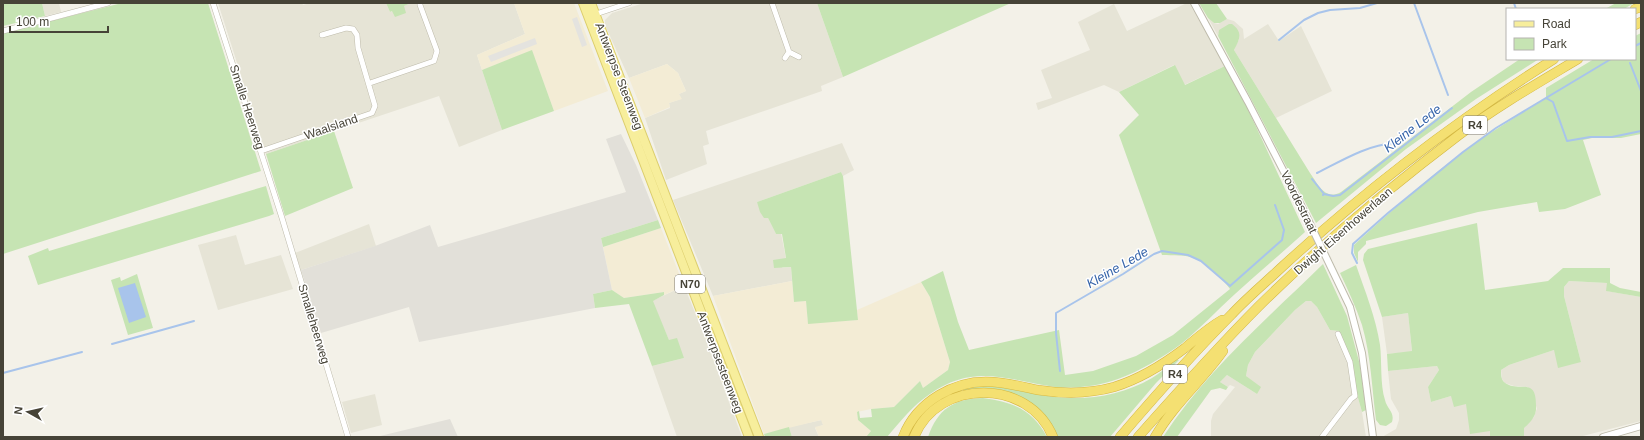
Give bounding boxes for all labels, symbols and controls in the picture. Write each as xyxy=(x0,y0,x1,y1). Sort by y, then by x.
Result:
scale bar xyxy=(10,8,108,34)
legend xyxy=(1506,8,1636,60)
text: 100 m xyxy=(16,15,49,29)
text: Road xyxy=(1542,17,1571,31)
street label: Antwerpse Steenweg xyxy=(592,21,646,131)
text: Park xyxy=(1542,37,1568,51)
street label: Smalle Heerweg xyxy=(227,63,267,151)
water label: Kleine Lede xyxy=(1381,101,1444,155)
street label: Waalsland xyxy=(302,111,360,143)
road number: R4 xyxy=(1463,116,1487,134)
street label: Voordestraat xyxy=(1278,168,1320,236)
street label: Dwight Eisenhowerlaan xyxy=(1291,185,1395,277)
water label: Kleine Lede xyxy=(1084,244,1151,291)
road number: N70 xyxy=(675,275,705,293)
street label: Smalleheerweg xyxy=(295,282,333,366)
street label: Antwerpsesteenweg xyxy=(694,309,746,415)
road number: R4 xyxy=(1163,365,1187,383)
north arrow xyxy=(8,392,48,432)
text: N xyxy=(12,406,25,415)

